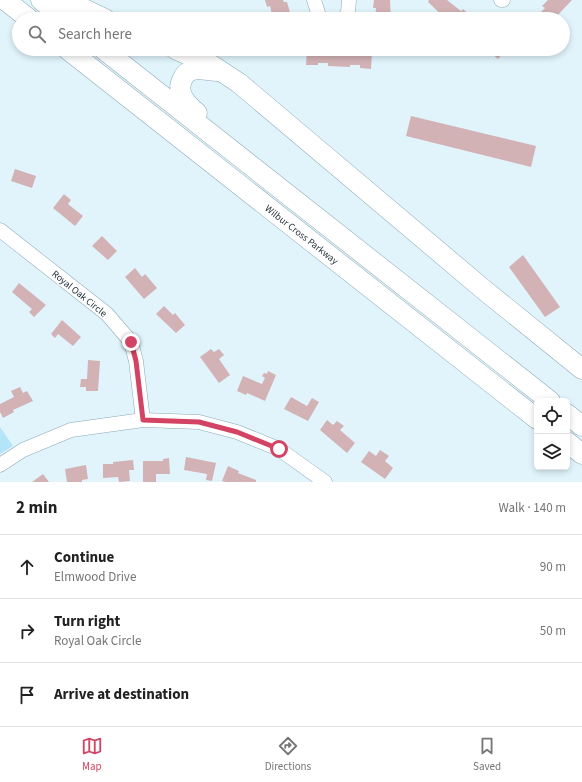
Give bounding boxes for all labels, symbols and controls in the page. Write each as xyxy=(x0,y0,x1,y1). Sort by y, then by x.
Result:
search box xyxy=(12,12,570,56)
icon: search xyxy=(26,23,48,45)
text: Search here xyxy=(58,24,132,45)
street label: Wilbur Cross Parkway xyxy=(262,202,341,268)
street label: Royal Oak Circle xyxy=(49,267,110,320)
route end xyxy=(122,333,140,351)
map controls xyxy=(534,398,570,470)
button: locate xyxy=(534,398,570,434)
button: layers xyxy=(534,434,570,470)
route start xyxy=(270,440,288,458)
text: 2 min xyxy=(16,496,57,520)
text: Walk · 140 m xyxy=(498,499,566,517)
text: Continue xyxy=(54,547,114,568)
icon: ahead xyxy=(16,556,38,578)
text: 90 m xyxy=(540,558,566,576)
text: Elmwood Drive xyxy=(54,568,136,586)
text: Turn right xyxy=(54,611,120,632)
icon: right xyxy=(16,620,38,642)
text: 50 m xyxy=(540,622,566,640)
text: Royal Oak Circle xyxy=(54,632,141,650)
icon: arrive xyxy=(16,684,38,706)
text: Arrive at destination xyxy=(54,684,189,705)
tab: Map xyxy=(81,735,103,774)
tab: Directions xyxy=(265,735,311,774)
tab: Saved xyxy=(473,735,501,774)

